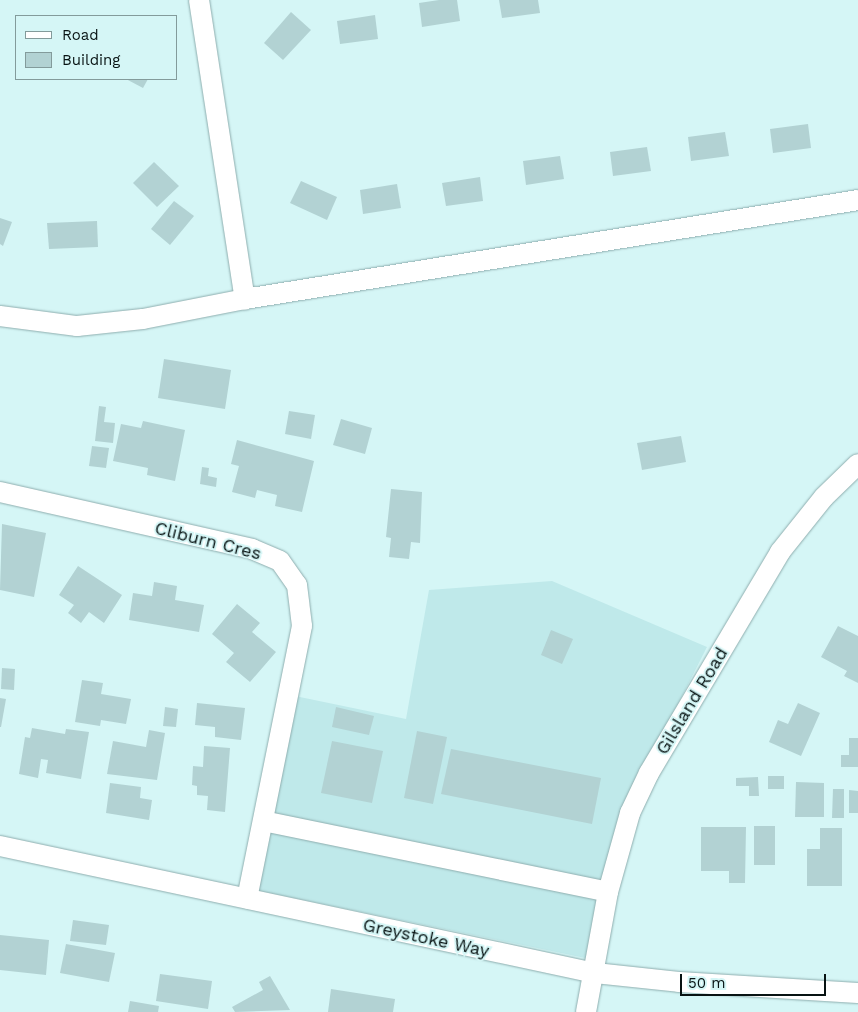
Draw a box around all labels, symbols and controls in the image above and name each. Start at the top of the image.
legend [15,15,178,80]
text: Road [62,26,99,44]
text: Building [62,51,120,69]
street label: Cliburn Cres [153,517,263,565]
street label: Gilsland Road [652,644,732,758]
street label: Greystoke Way [361,914,491,962]
scale bar [683,964,829,996]
text: 50 m [688,974,725,992]

